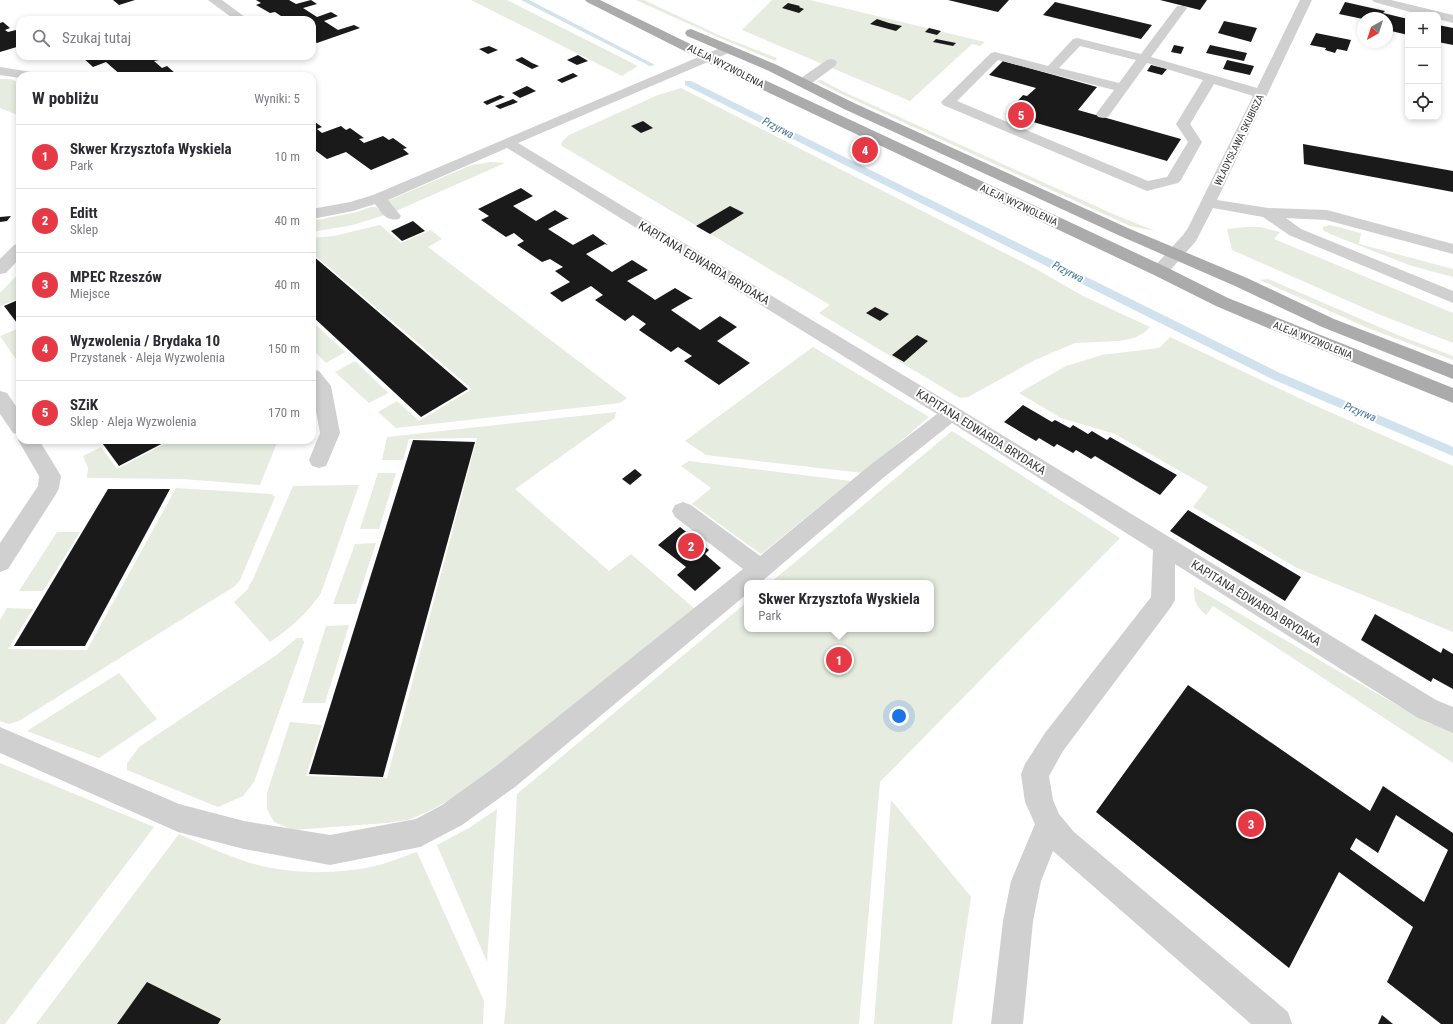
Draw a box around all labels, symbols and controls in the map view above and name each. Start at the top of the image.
north arrow [1357,12,1393,48]
map controls [1405,12,1441,120]
button: + [1405,12,1441,48]
search box [16,16,316,60]
icon: search [30,27,52,49]
text: Szukaj tutaj [62,29,131,47]
street label: ALEJA WYZWOLENIA [686,42,766,90]
button: − [1405,48,1441,84]
button: locate [1405,84,1441,120]
text: W pobliżu [32,88,99,108]
text: Wyniki: 5 [254,91,300,106]
street label: WŁADYSŁAWA SKUBISZA [1212,92,1266,187]
pin: 5 [1008,100,1034,130]
water label: Przyrwa [760,115,796,141]
pin: 4 [852,135,878,165]
text: Skwer Krzysztofa Wyskiela [70,140,232,158]
text: 1 [42,149,48,164]
text: 10 m [274,149,300,164]
text: Park [70,158,93,173]
street label: ALEJA WYZWOLENIA [978,182,1060,228]
text: Editt [70,204,98,222]
text: 2 [42,213,48,228]
text: 40 m [274,213,300,228]
street label: KAPITANA EDWARDA BRYDAKA [636,218,772,308]
text: Sklep [70,222,98,237]
water label: Przyrwa [1050,259,1086,285]
text: MPEC Rzeszów [70,268,162,286]
text: 3 [42,277,48,292]
text: 40 m [274,277,300,292]
text: Miejsce [70,286,110,301]
street label: ALEJA WYZWOLENIA [1272,319,1354,361]
text: Wyzwolenia / Brydaka 10 [70,332,220,350]
text: 4 [42,341,48,356]
text: 150 m [268,341,300,356]
text: Przystanek · Aleja Wyzwolenia [70,350,225,365]
street label: KAPITANA EDWARDA BRYDAKA [914,386,1049,478]
text: SZiK [70,396,98,414]
water label: Przyrwa [1342,399,1378,425]
text: 5 [42,405,48,420]
text: 170 m [268,405,300,420]
text: Sklep · Aleja Wyzwolenia [70,414,197,429]
pin: 2 [678,531,704,561]
street label: KAPITANA EDWARDA BRYDAKA [1189,557,1324,649]
popup [744,580,934,632]
text: Skwer Krzysztofa Wyskiela [758,590,920,608]
text: Park [758,608,781,623]
pin: 1 [826,645,852,675]
your location [889,706,909,726]
pin: 3 [1238,809,1264,839]

